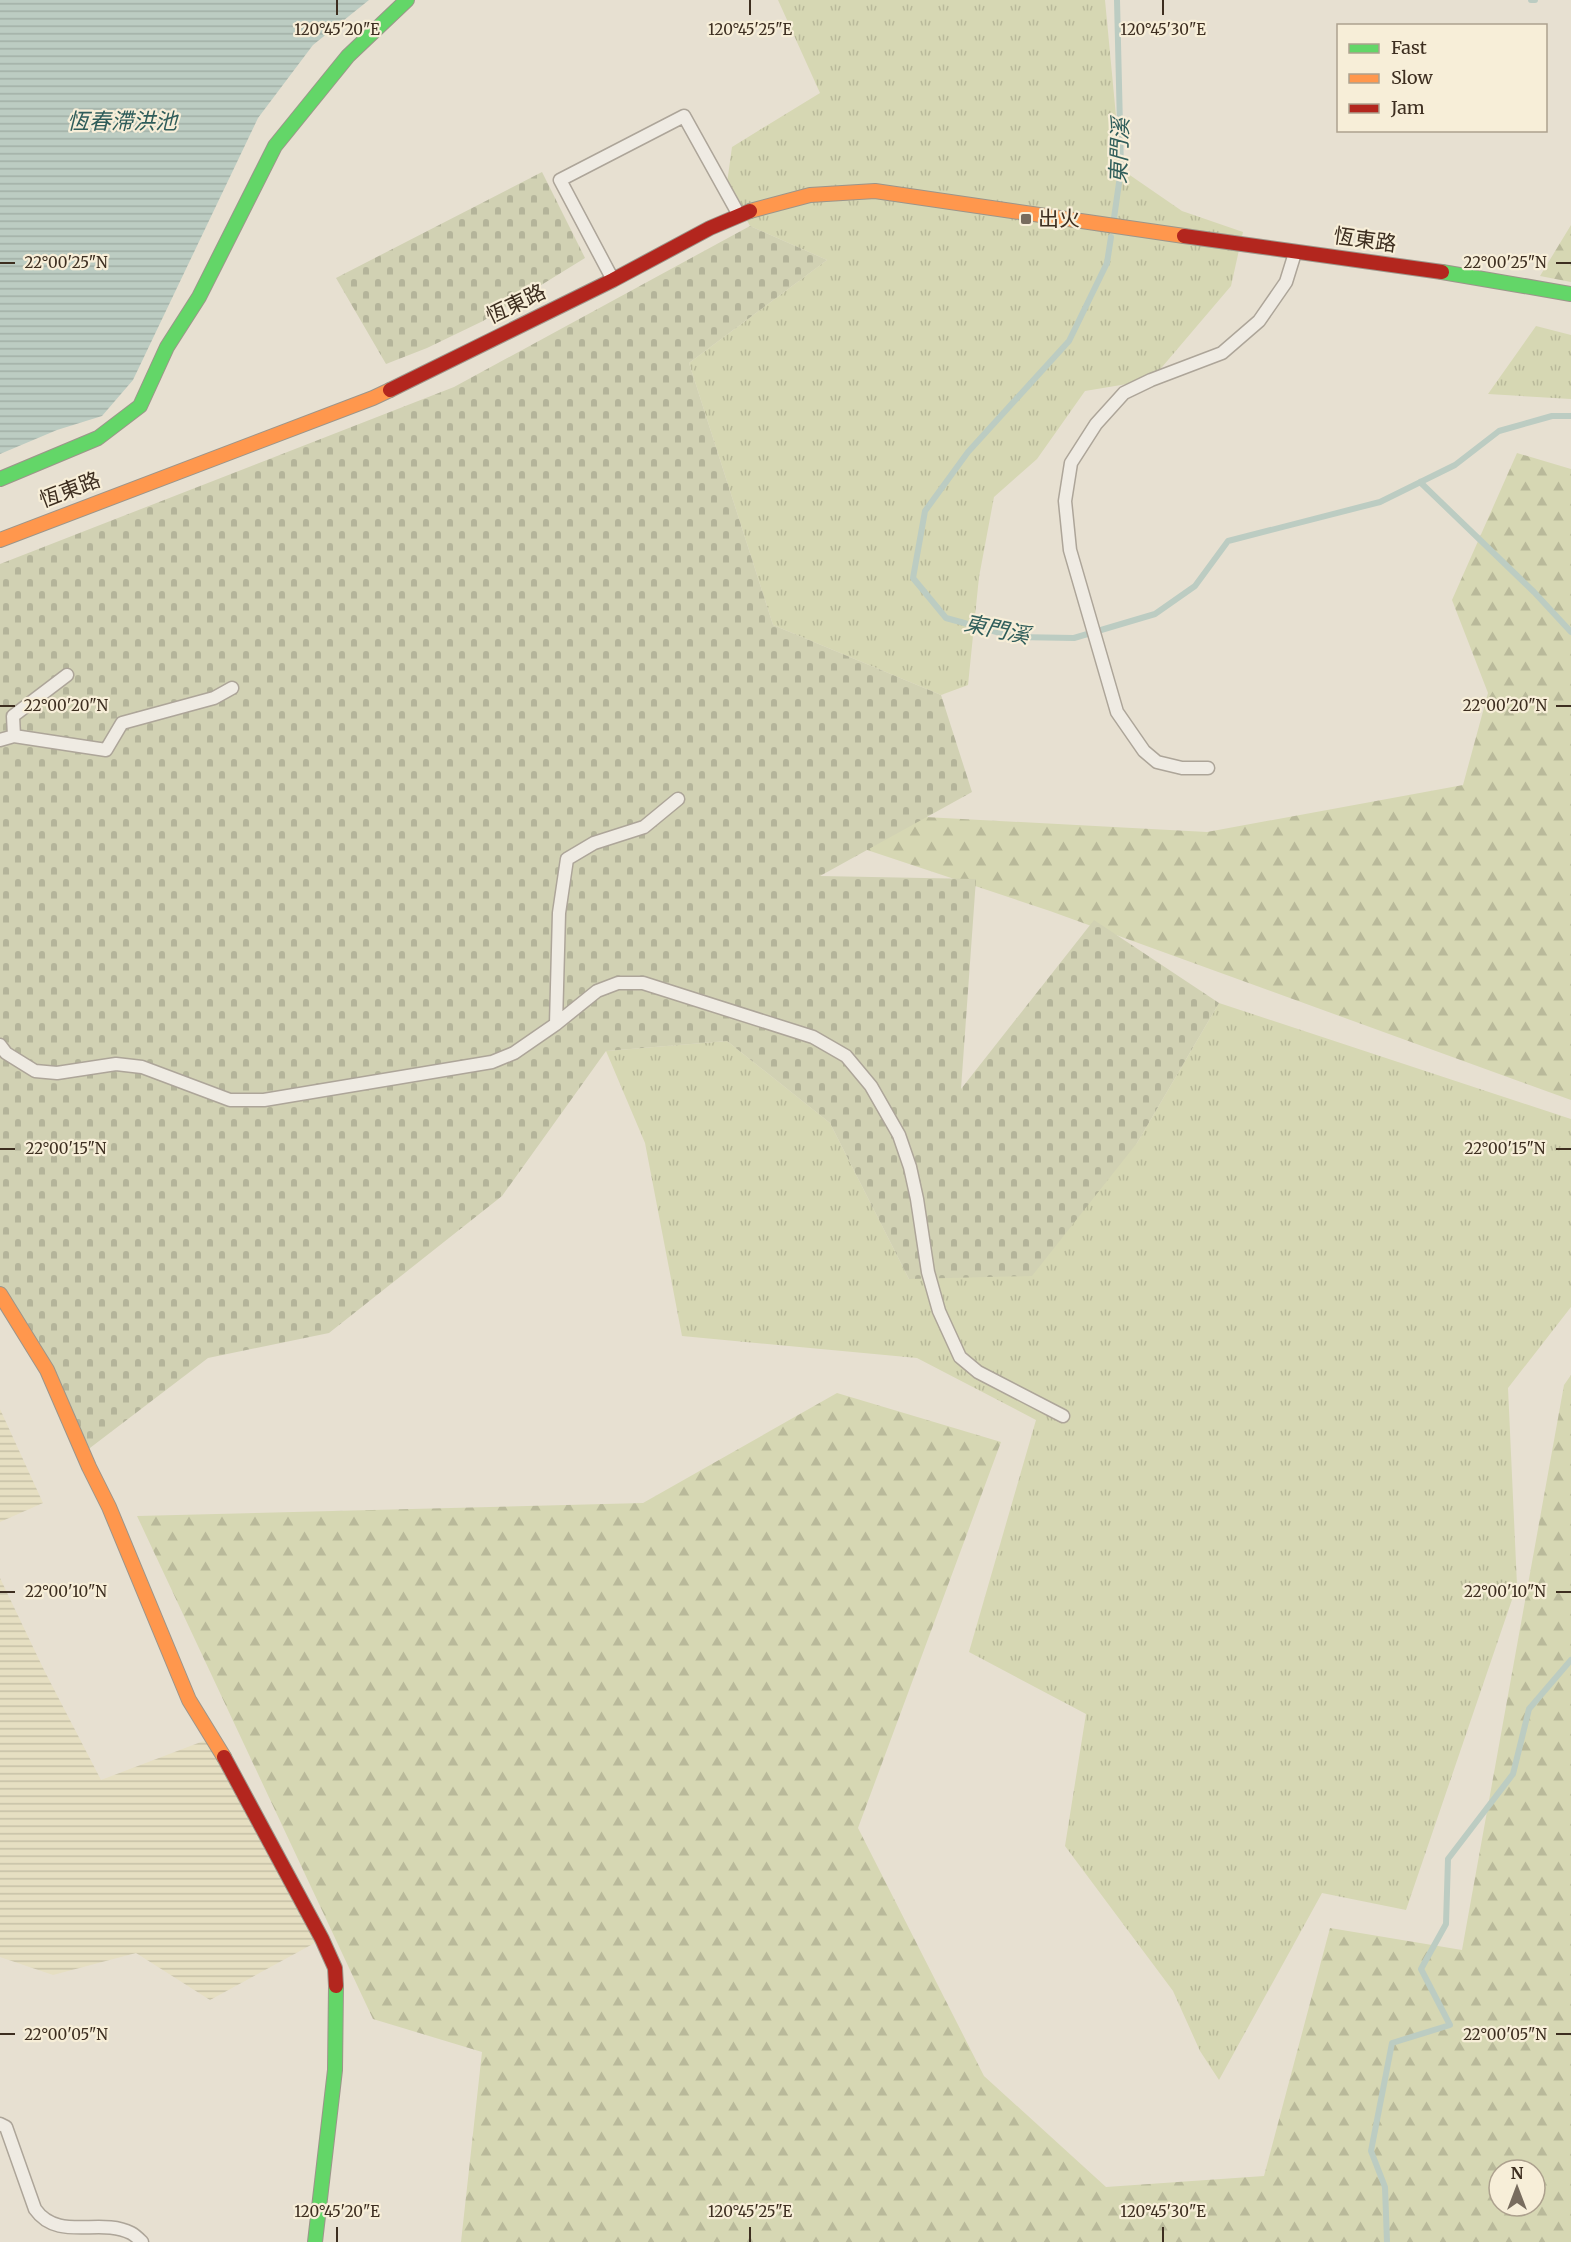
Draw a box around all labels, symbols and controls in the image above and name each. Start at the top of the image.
text: 120°45'20"E [294,20,380,39]
text: 120°45'25"E [708,20,792,39]
text: 120°45'30"E [1120,20,1206,39]
legend [1337,24,1547,132]
text: Fast [1391,36,1427,59]
text: Slow [1391,66,1434,89]
text: Jam [1390,96,1425,119]
water label: 恆春滯洪池 [67,107,179,135]
water label: 東門溪 [1104,115,1134,184]
place label: 出火 [1038,205,1080,232]
marker: 出火 [1019,212,1033,226]
street label: 恆東路 [1332,222,1398,257]
text: 22°00'25"N [25,253,108,272]
text: 22°00'25"N [1464,253,1547,272]
street label: 恆東路 [482,278,550,329]
street label: 恆東路 [36,466,104,513]
water label: 東門溪 [962,608,1035,650]
text: 22°00'20"N [24,696,109,715]
text: 22°00'20"N [1463,696,1548,715]
text: 22°00'15"N [26,1139,107,1158]
text: 22°00'15"N [1465,1139,1546,1158]
text: 22°00'10"N [25,1582,107,1601]
text: 22°00'10"N [1464,1582,1546,1601]
text: 22°00'05"N [24,2025,108,2044]
text: 22°00'05"N [1463,2025,1547,2044]
north arrow [1487,2158,1547,2218]
text: N [1511,2163,1524,2183]
text: 120°45'20"E [294,2202,380,2221]
text: 120°45'25"E [708,2202,792,2221]
text: 120°45'30"E [1120,2202,1206,2221]

